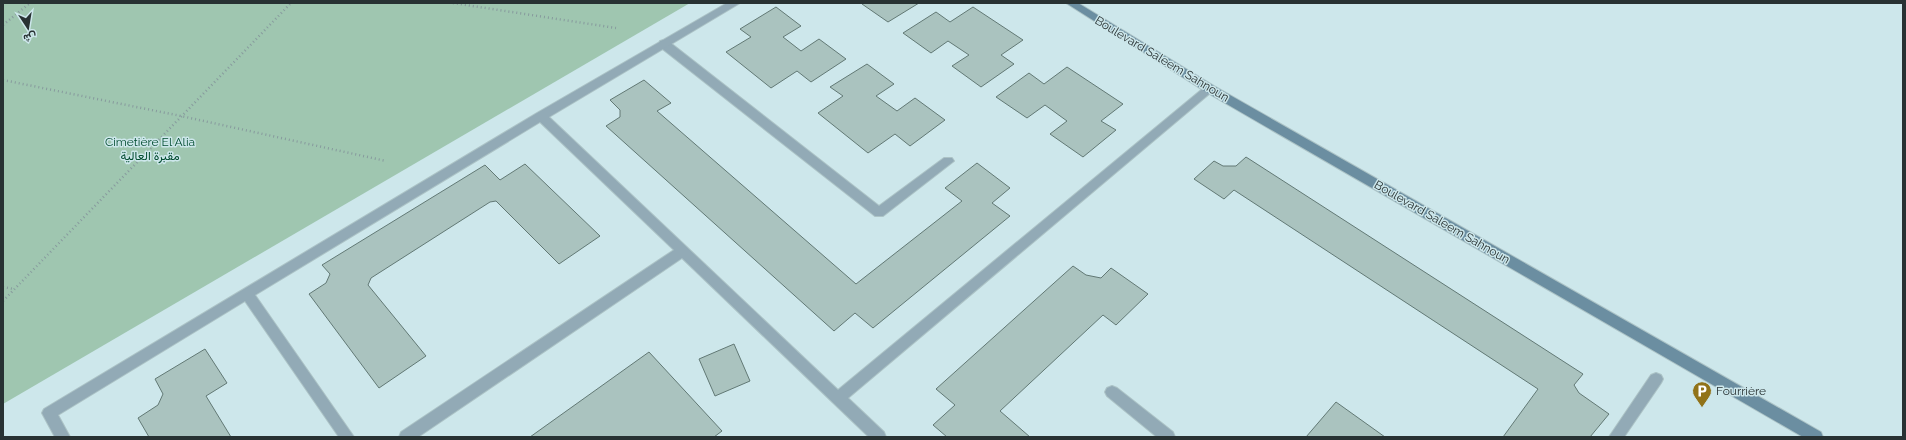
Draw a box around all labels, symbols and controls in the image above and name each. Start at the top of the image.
north arrow [8,8,48,48]
street label: Boulevard Saleem Sahnoun [1092,13,1232,105]
text: ش [22,30,38,45]
park label: Cimetière El Alia مقبرة العالية [105,135,195,164]
street label: Boulevard Saleem Sahnoun [1372,177,1512,267]
parking icon: Fourrière [1691,380,1713,408]
place label: Fourrière [1716,384,1766,398]

